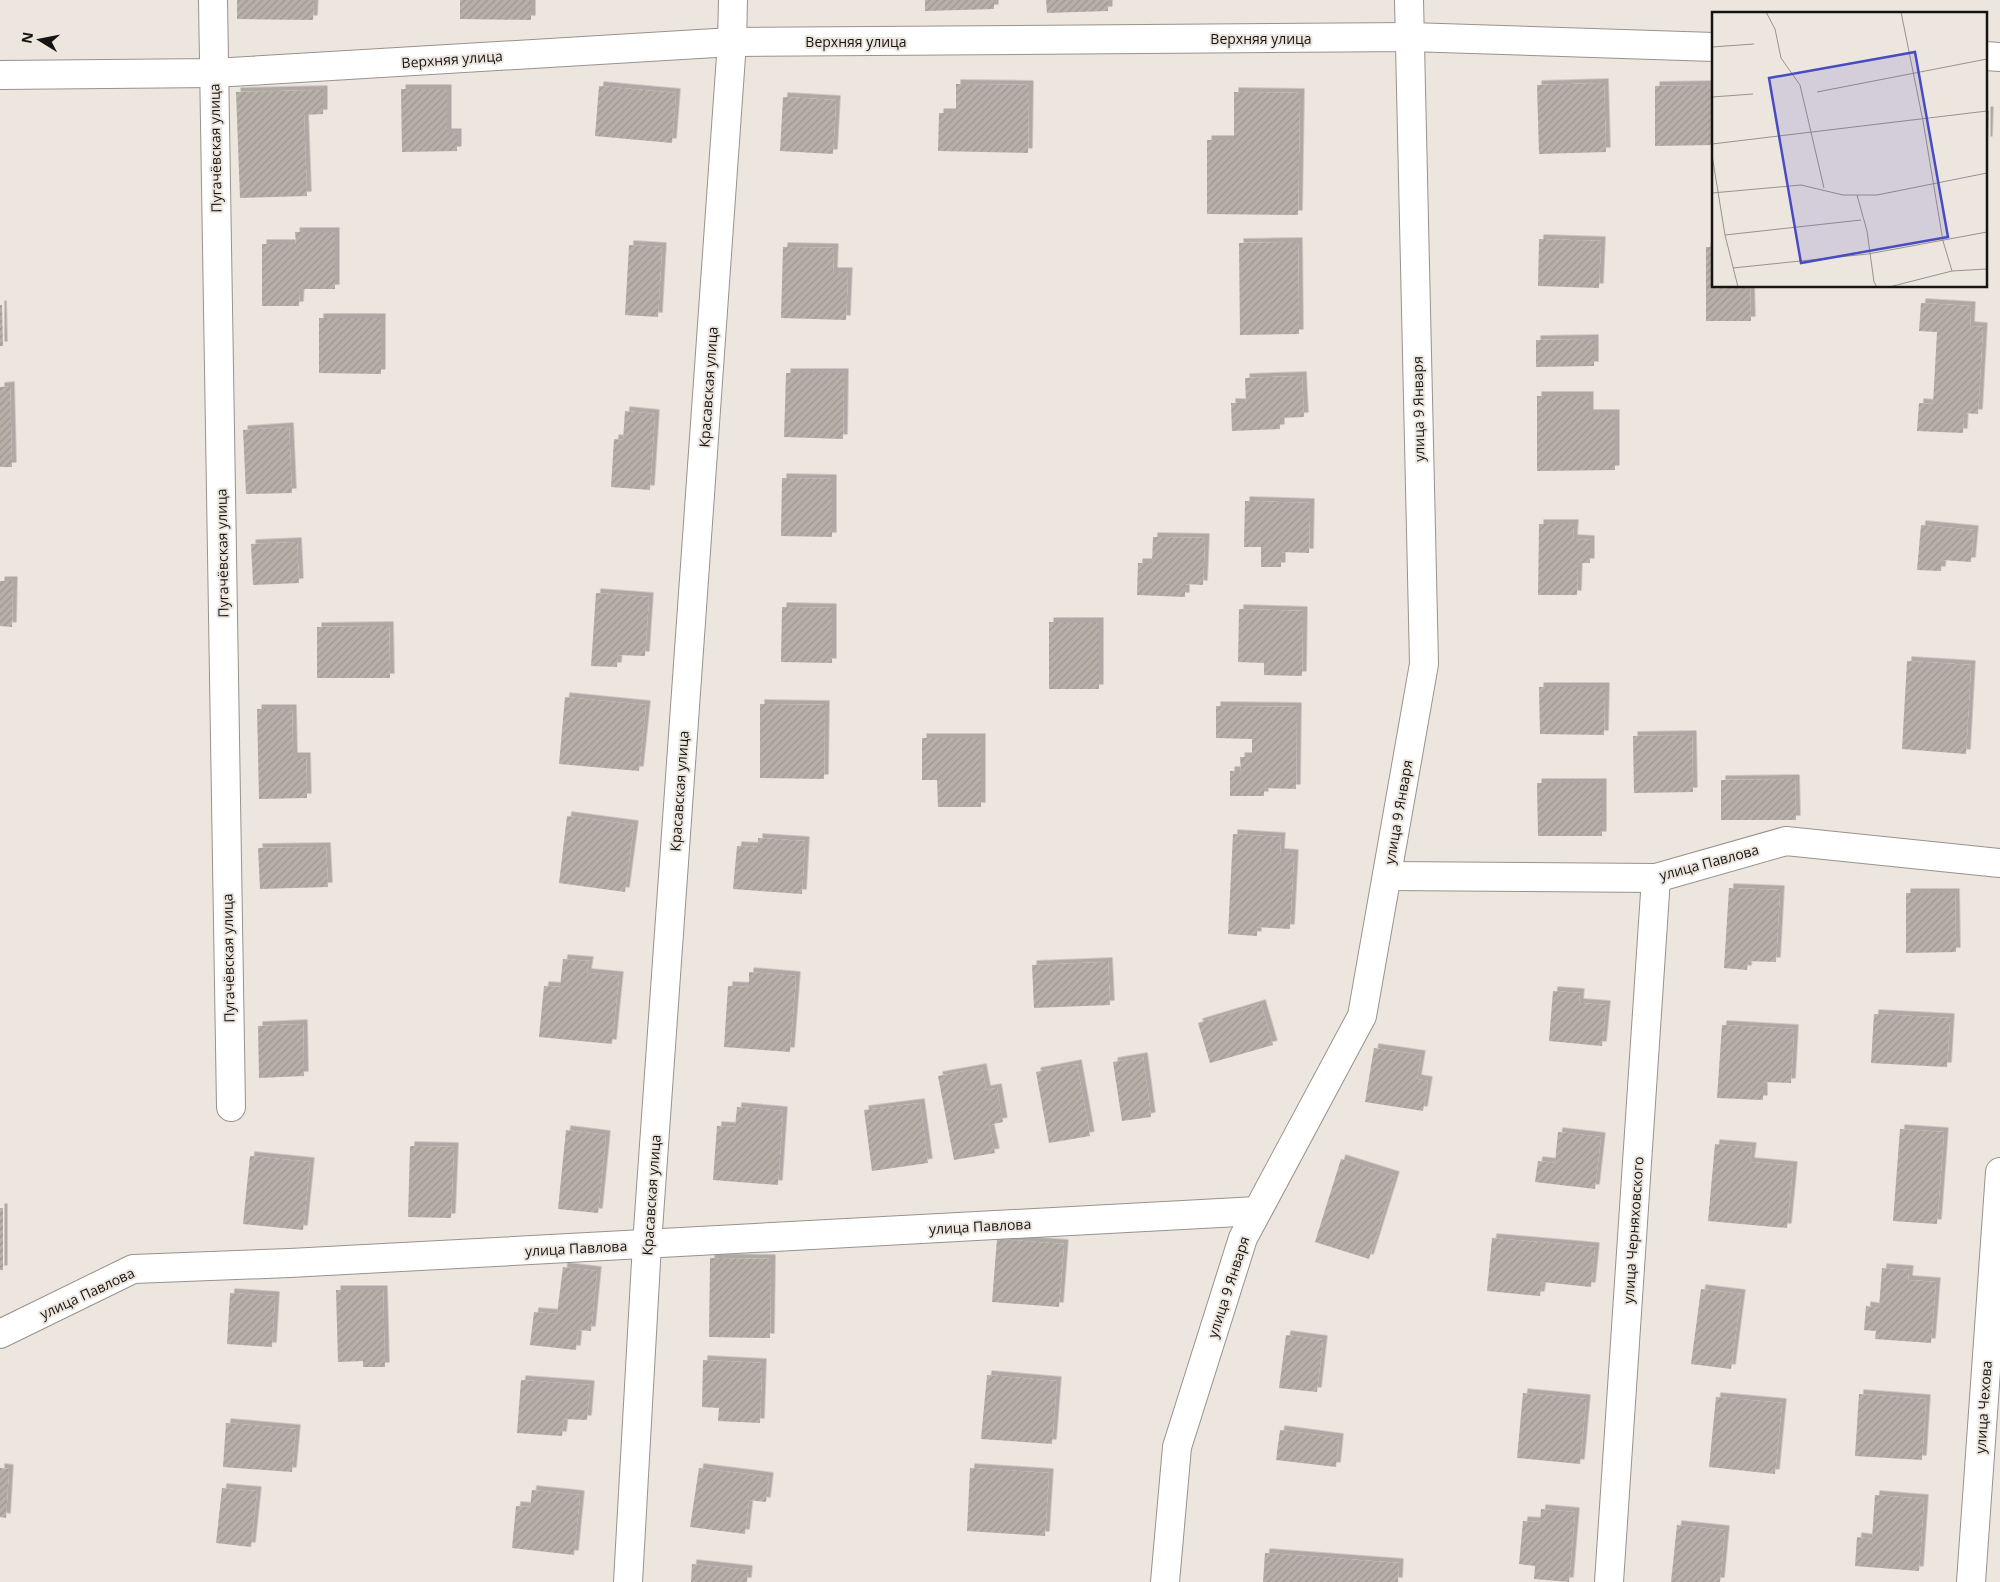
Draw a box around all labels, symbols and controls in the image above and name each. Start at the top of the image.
inset map [1712,12,1988,288]
north arrow [15,15,65,65]
street label: Верхняя улица [1210,29,1312,48]
text: N [16,30,37,45]
street label: Верхняя улица [805,32,907,51]
street label: Верхняя улица [401,46,503,72]
street label: Пугачёвская улица [204,83,226,213]
street label: Красавская улица [694,326,722,448]
street label: улица 9 Января [1408,356,1428,462]
street label: Пугачёвская улица [211,488,233,618]
street label: Красавская улица [665,730,693,852]
street label: улица 9 Января [1379,758,1417,866]
street label: улица Павлова [1657,840,1761,884]
street label: Пугачёвская улица [217,893,239,1023]
street label: Красавская улица [637,1134,665,1256]
street label: улица Черняховского [1618,1156,1648,1304]
street label: улица Павлова [928,1214,1032,1238]
street label: улица 9 Января [1203,1234,1253,1340]
street label: улица Павлова [524,1236,628,1260]
street label: улица Павлова [37,1263,137,1323]
street label: улица Чехова [1970,1360,1996,1454]

